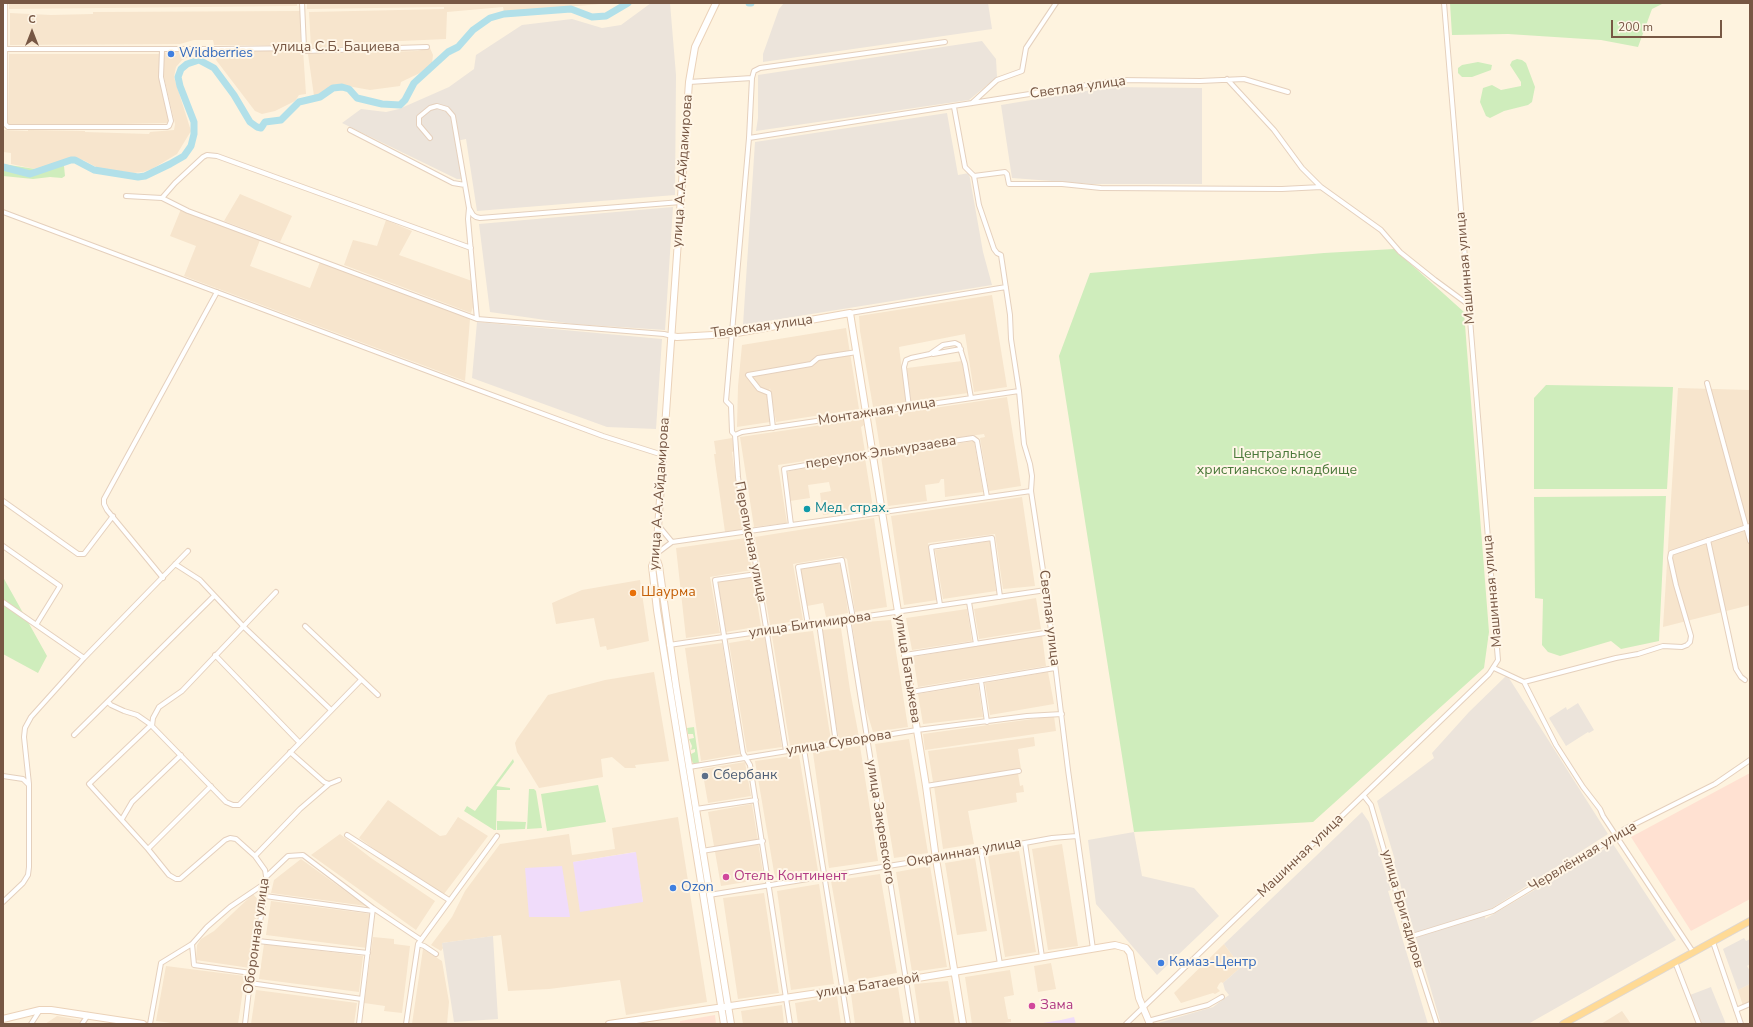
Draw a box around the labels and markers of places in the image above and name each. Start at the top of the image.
place label: Wildberries [179,46,253,62]
marker: Wildberries [166,49,176,59]
place label: Мед. страх. [815,501,889,517]
marker: Мед. страх. [802,504,812,514]
place label: Шаурма [641,585,696,601]
marker: Шаурма [628,588,638,598]
place label: Сбербанк [713,768,777,784]
marker: Сбербанк [700,771,710,781]
place label: Отель Континент [734,869,847,885]
marker: Отель Континент [721,872,731,882]
place label: Ozon [681,880,714,896]
marker: Ozon [668,883,678,893]
place label: Камаз-Центр [1169,955,1257,971]
marker: Камаз-Центр [1156,958,1166,968]
place label: Зама [1040,998,1073,1014]
marker: Зама [1027,1001,1037,1011]

